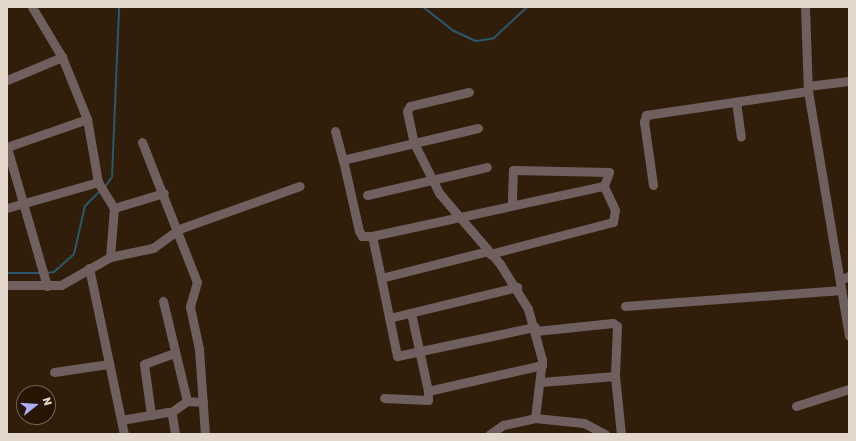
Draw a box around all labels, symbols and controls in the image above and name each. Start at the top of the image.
north arrow [16,385,56,425]
text: N [40,396,54,407]

